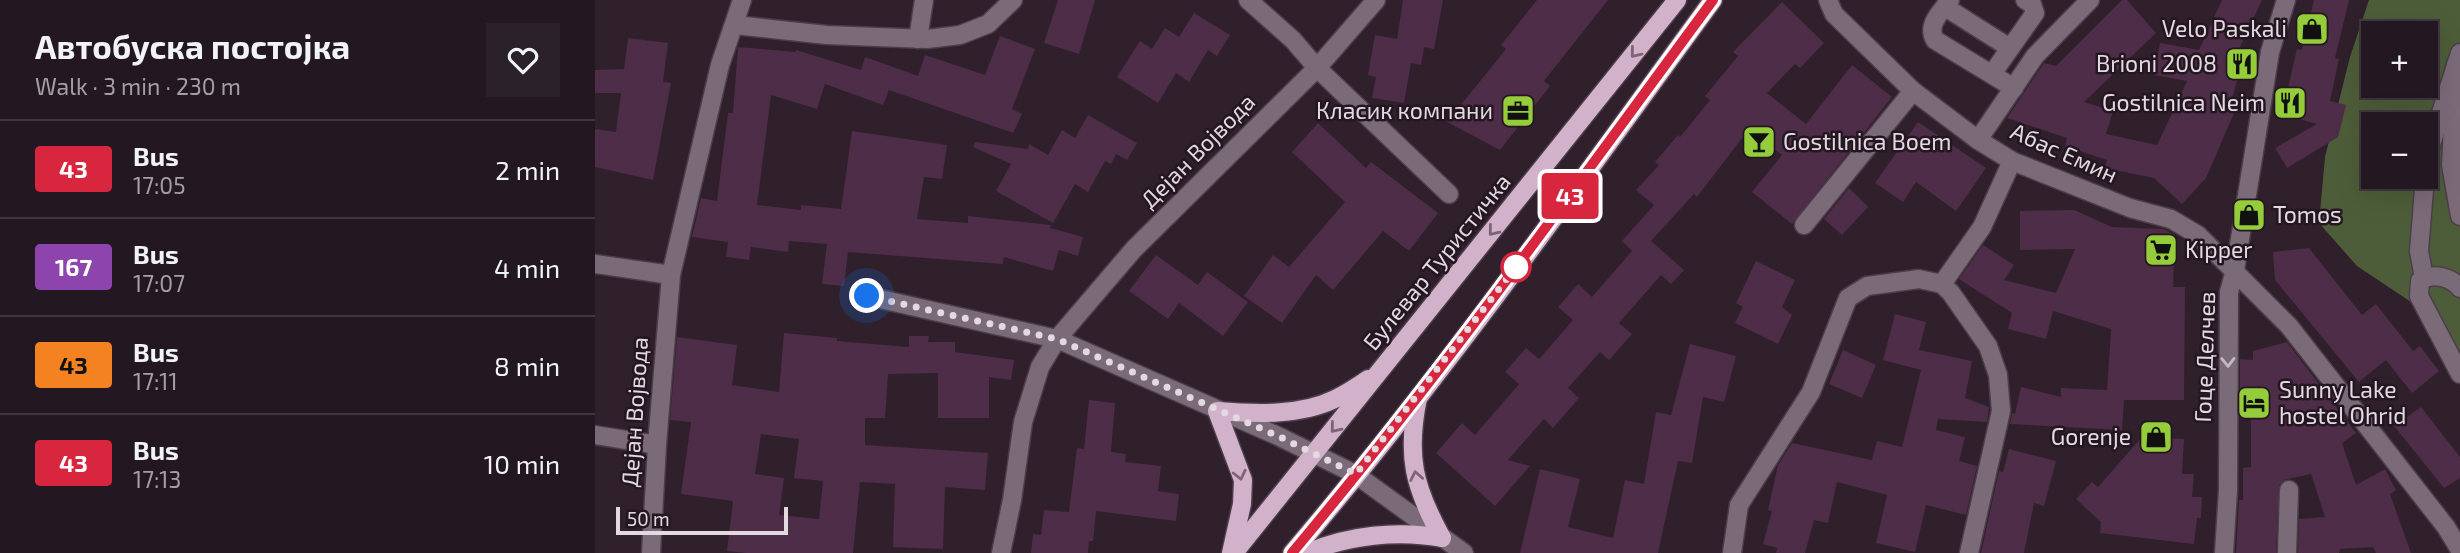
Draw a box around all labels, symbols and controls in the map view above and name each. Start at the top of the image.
shop icon: Velo Paskali [2293,10,2331,48]
place label: Velo Paskali [2162,14,2287,42]
map controls [2361,21,2438,189]
button: + [2361,21,2438,98]
button: heart [486,23,560,97]
text: Автобуска постојка [35,26,350,66]
restaurant icon: Brioni 2008 [2223,45,2261,83]
one-way arrow [1630,46,1643,58]
place label: Brioni 2008 [2096,49,2217,77]
text: Walk · 3 min · 230 m [35,72,241,100]
restaurant icon: Gostilnica Neim [2271,84,2309,122]
street label: Дејан Војвода [1134,87,1260,213]
place label: Gostilnica Neim [2102,88,2265,116]
office icon: Класик компани [1499,92,1537,130]
place label: Класик компани [1316,96,1493,124]
button: − [2361,112,2438,189]
street label: Абас Емин [2007,116,2122,188]
bar icon: Gostilnica Boem [1740,123,1778,161]
place label: Gostilnica Boem [1783,127,1951,155]
text: Bus [133,140,179,171]
text: 43 [59,154,88,183]
text: 2 min [495,154,560,185]
street label: Булевар Туристичка [1357,168,1517,356]
text: 17:05 [133,171,186,199]
line badge: 43 [1539,173,1601,219]
text: 43 [1556,181,1584,210]
shop icon: Tomos [2230,196,2268,234]
place label: Tomos [2273,200,2342,228]
one-way arrow [1489,223,1501,236]
supermarket icon: Kipper [2142,231,2180,269]
place label: Kipper [2185,235,2253,263]
text: Bus [133,238,179,269]
text: 167 [55,252,92,281]
text: 4 min [494,252,560,283]
unlabelled marker [1501,252,1531,282]
text: 17:07 [133,269,185,297]
your location [849,278,884,313]
street label: Гоце Делчев [2188,291,2220,423]
text: Bus [133,336,179,367]
street label: Дејан Војвода [615,336,653,488]
text: 43 [59,350,88,379]
text: 8 min [494,350,560,381]
one-way arrow [2220,357,2235,368]
text: 17:11 [133,367,178,395]
place label: Sunny Lake hostel Ohrid [2279,375,2406,429]
hotel icon: Sunny Lake hostel Ohrid [2235,384,2273,422]
shop icon: Gorenje [2137,418,2175,456]
one-way arrow [1330,420,1343,432]
place label: Gorenje [2051,422,2131,450]
text: Bus [133,434,179,465]
text: 43 [59,448,88,477]
text: 10 min [484,448,560,479]
text: 17:13 [133,465,181,493]
one-way arrow [1231,469,1246,481]
one-way arrow [1409,470,1424,482]
scale bar [616,504,787,536]
text: 50 m [627,507,670,530]

